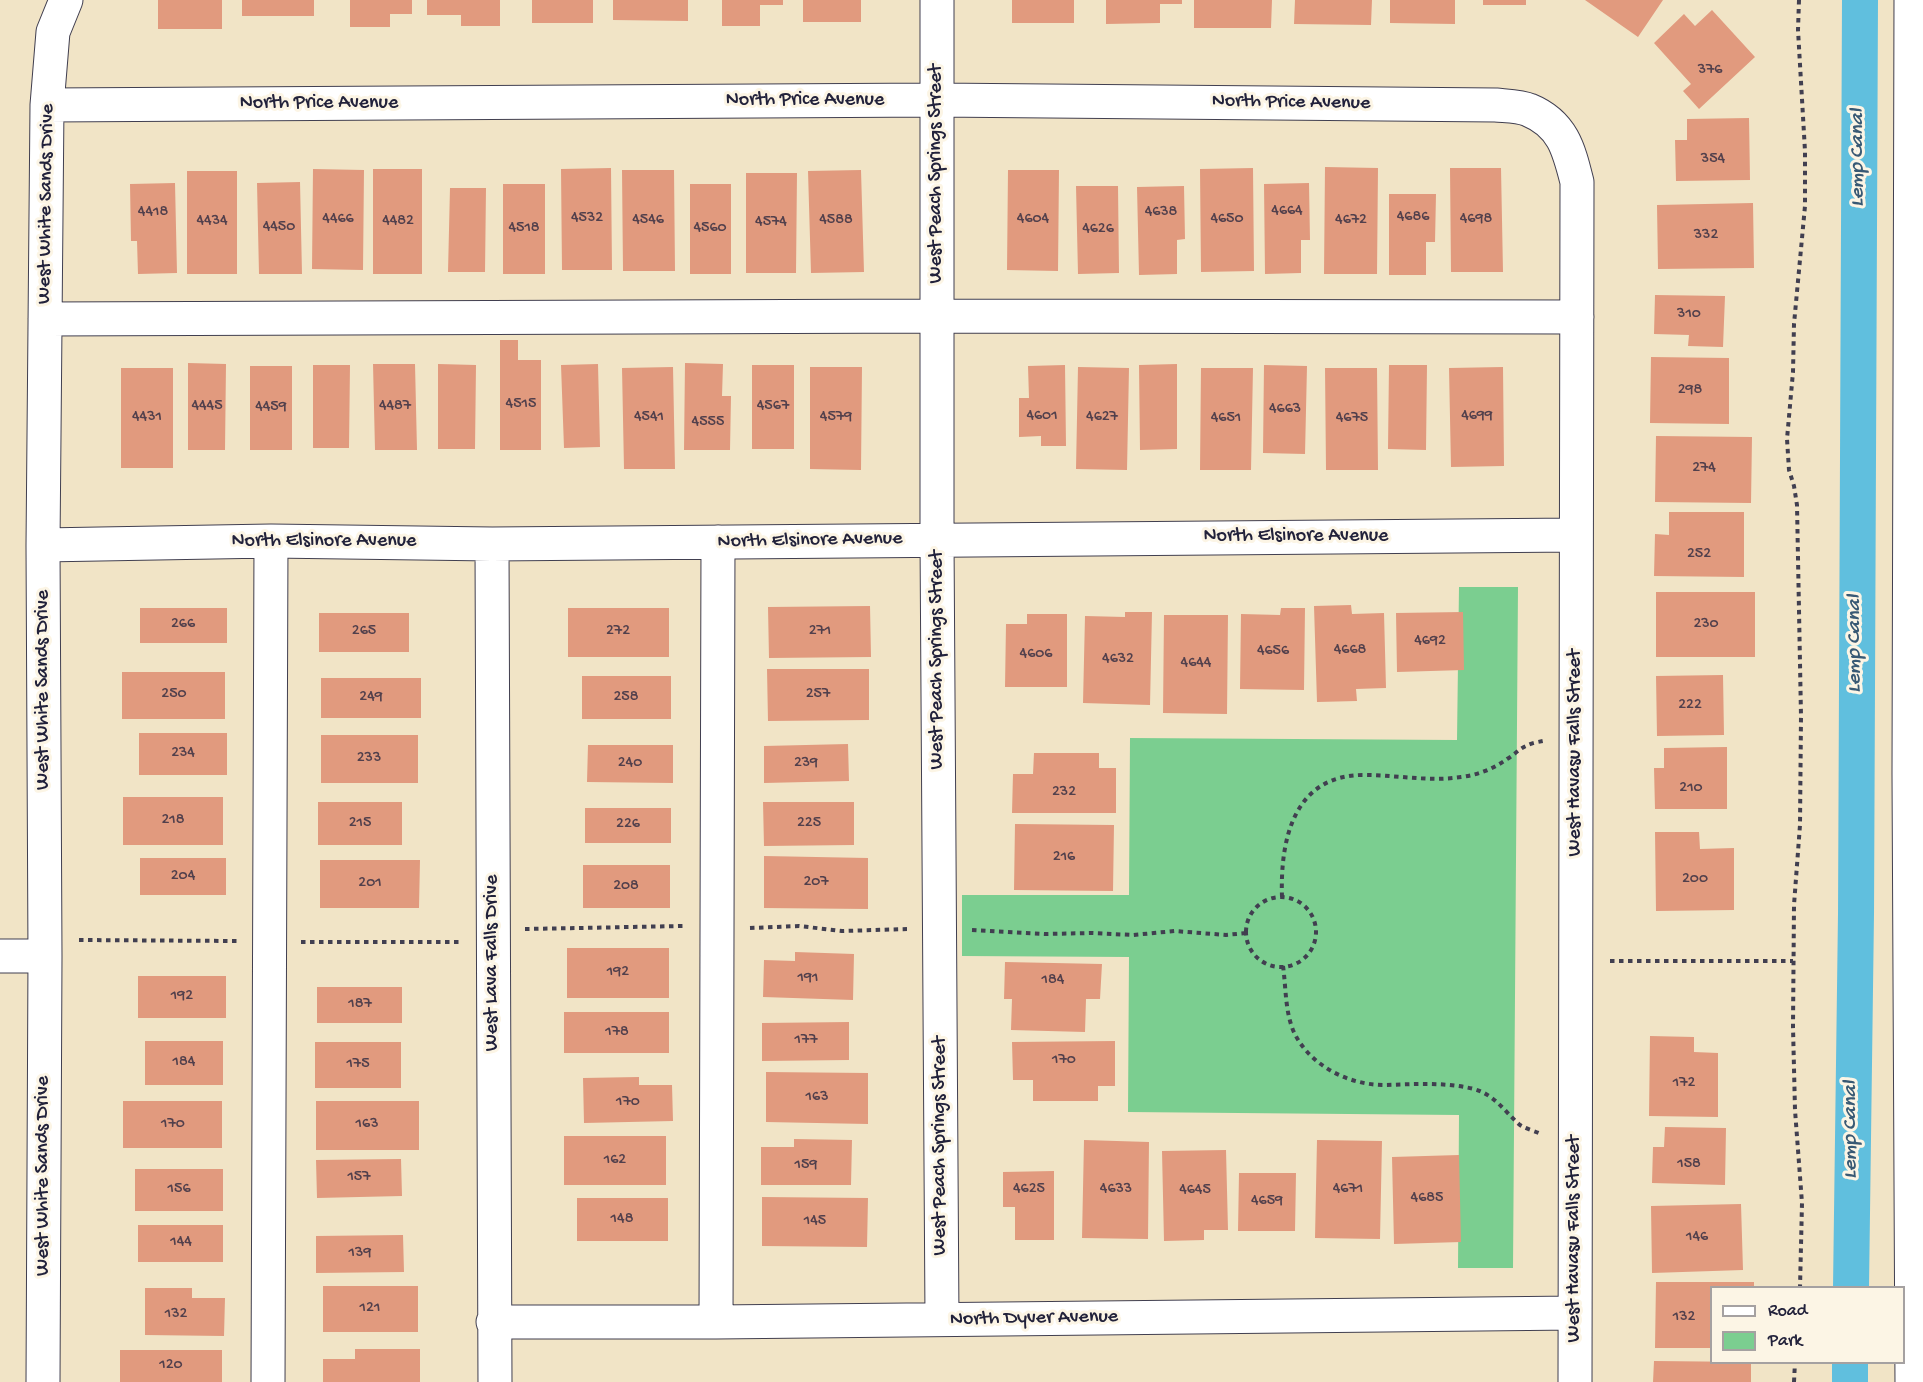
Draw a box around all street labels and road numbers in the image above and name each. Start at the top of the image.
street label: West Peach Springs Street [925,64,949,284]
street label: North Price Avenue [726,89,884,113]
street label: North Price Avenue [1211,90,1371,116]
street label: North Price Avenue [240,92,398,116]
street label: West White Sands Drive [33,104,61,304]
street label: North Elsinore Avenue [1204,525,1388,549]
street label: North Elsinore Avenue [717,527,903,555]
street label: North Elsinore Avenue [232,530,416,554]
street label: West Peach Springs Street [926,550,950,770]
street label: West White Sands Drive [32,590,56,790]
street label: West Havasu Falls Street [1564,649,1588,857]
street label: West Lava Falls Drive [481,875,505,1051]
street label: West Peach Springs Street [929,1036,953,1256]
street label: West White Sands Drive [32,1076,56,1276]
street label: West Havasu Falls Street [1563,1135,1587,1343]
street label: North Dyver Avenue [950,1306,1118,1332]

